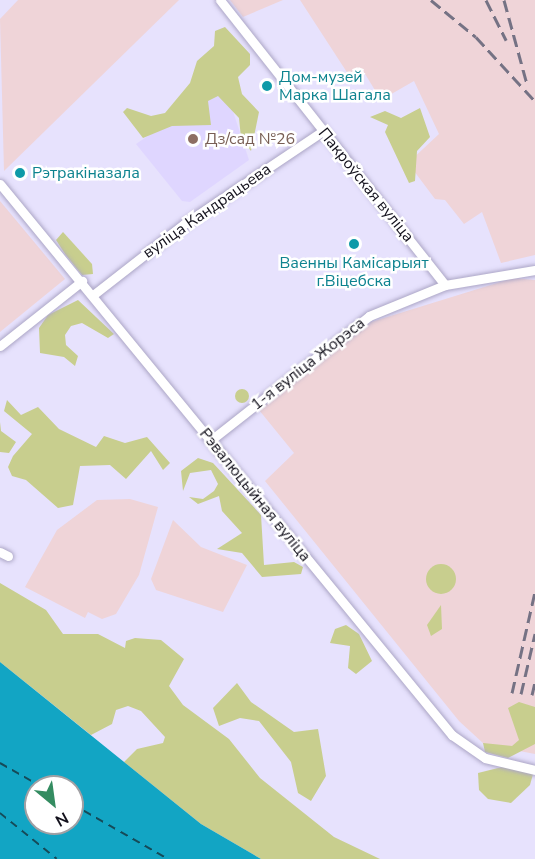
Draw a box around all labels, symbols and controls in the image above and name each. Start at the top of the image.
place label: Дом-музей Марка Шагала [279,67,391,105]
marker: Дом-музей Марка Шагала [260,79,274,93]
street label: Пакроўская вуліца [314,124,418,246]
place label: Дз/сад №26 [205,129,295,149]
marker: Дз/сад №26 [186,132,200,146]
street label: вуліца Кандрацьева [139,160,275,262]
place label: Рэтракіназала [32,163,140,183]
marker: Рэтракіназала [13,166,27,180]
marker: Ваенны Камісарыят г.Віцебска [347,237,361,251]
place label: Ваенны Камісарыят г.Віцебска [279,253,429,291]
street label: 1-я вуліца Жорэса [247,314,369,414]
street label: Рэвалюцыйная вуліца [195,424,315,566]
north arrow [24,775,84,835]
text: N [51,806,72,832]

